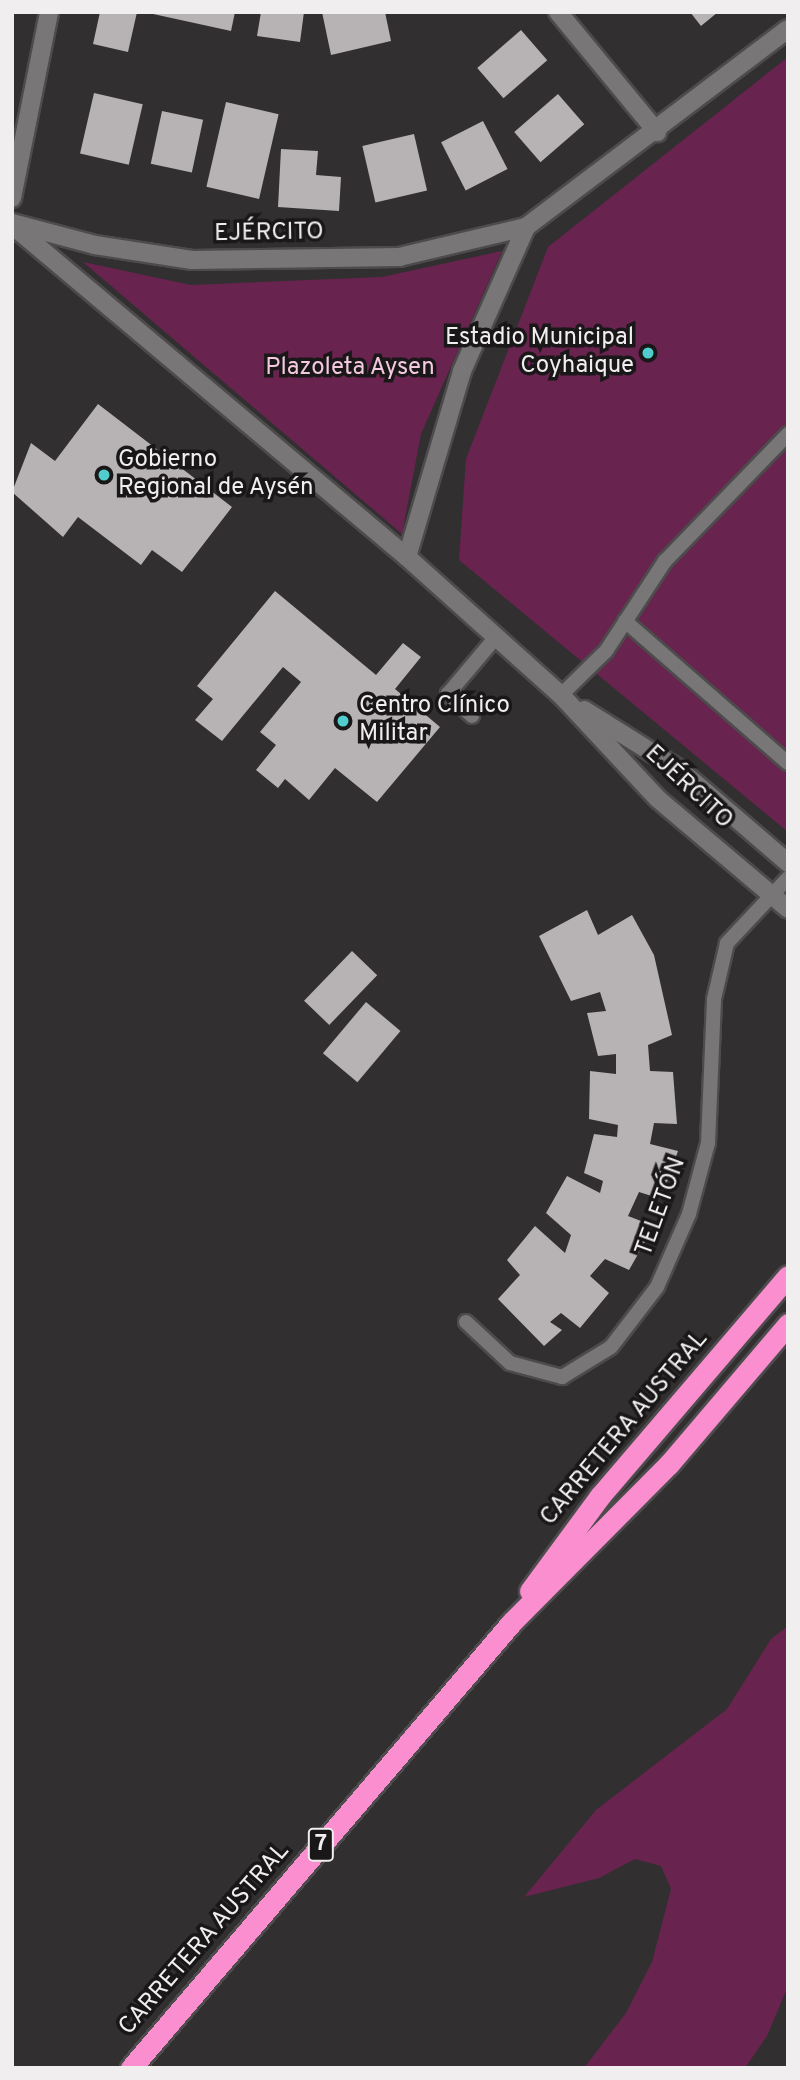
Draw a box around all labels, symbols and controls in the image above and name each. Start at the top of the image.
street label: EJÉRCITO [214,219,324,249]
place label: Estadio Municipal Coyhaique [445,325,634,381]
marker: Estadio Municipal Coyhaique [640,345,656,361]
park label: Plazoleta Aysen [265,355,435,383]
place label: Gobierno Regional de Aysén [118,447,315,503]
marker: Gobierno Regional de Aysén [96,467,112,483]
place label: Centro Clínico Militar [359,693,510,749]
marker: Centro Clínico Militar [333,711,353,731]
street label: EJÉRCITO [638,740,738,836]
street label: TELETÓN [631,1154,693,1260]
street label: CARRETERA AUSTRAL [535,1325,715,1533]
road number: 7 [307,1826,335,1864]
street label: CARRETERA AUSTRAL [113,1837,297,2043]

